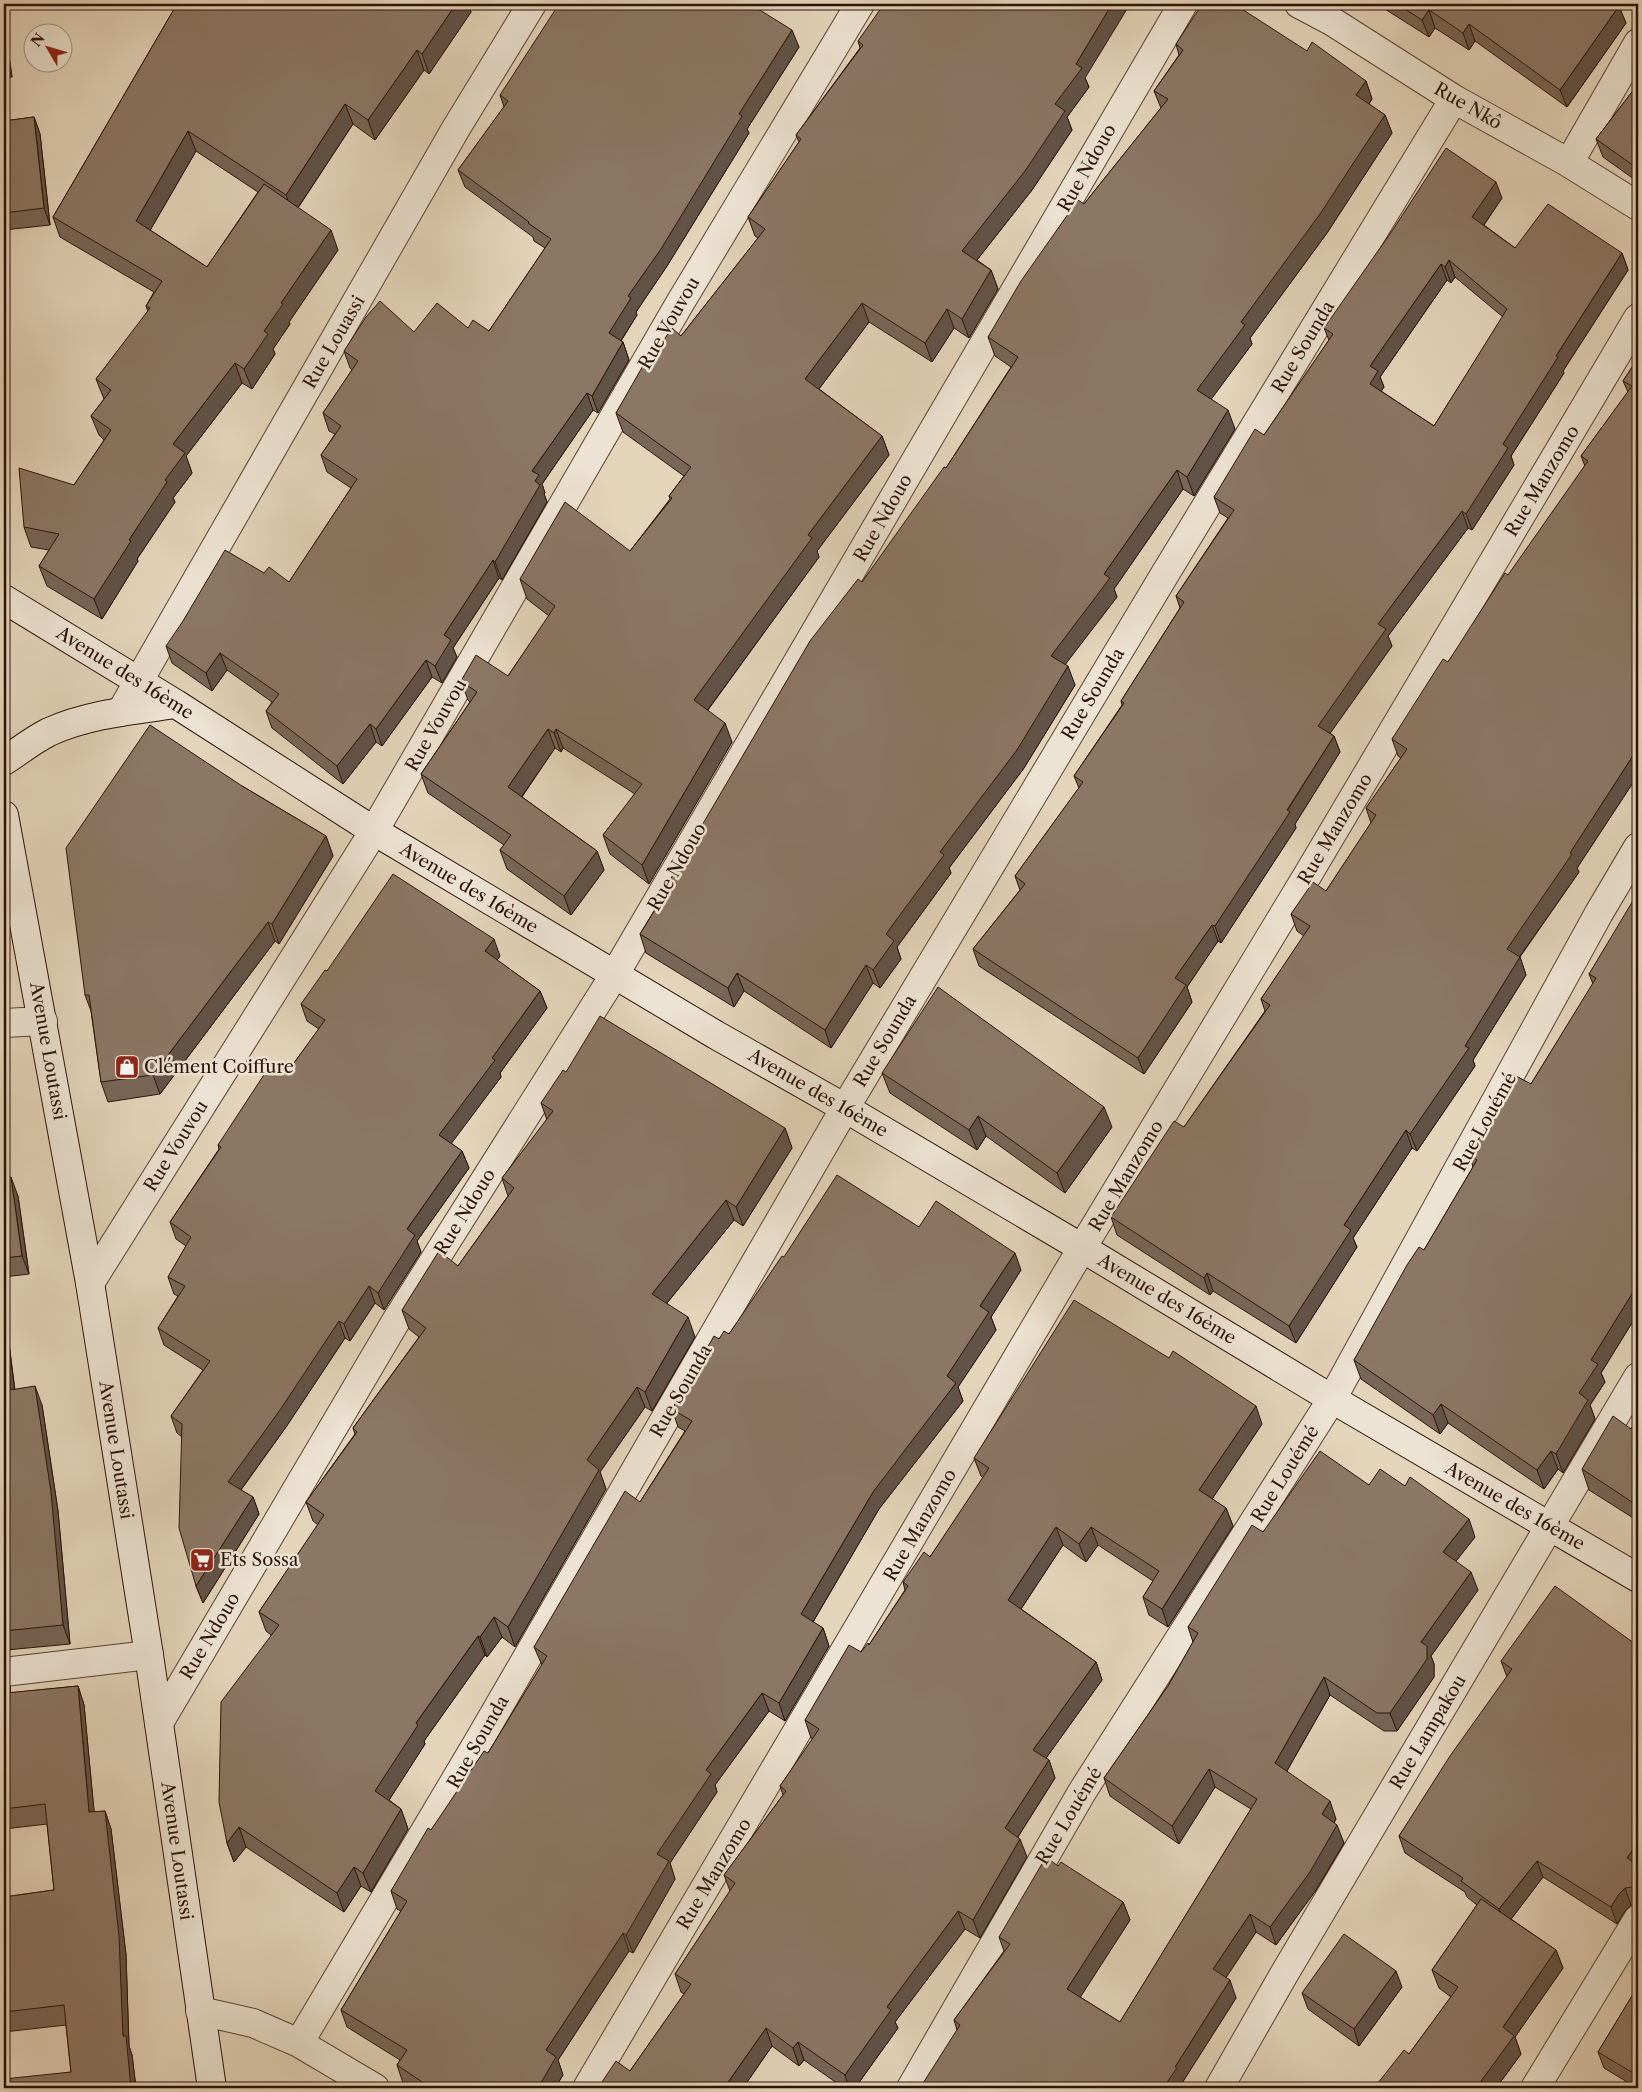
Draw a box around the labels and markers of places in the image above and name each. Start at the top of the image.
shop icon: Clément Coiffure [114,1054,140,1080]
place label: Clément Coiffure [144,1056,294,1078]
supermarket icon: Ets Sossa [189,1547,215,1573]
place label: Ets Sossa [220,1549,299,1571]

